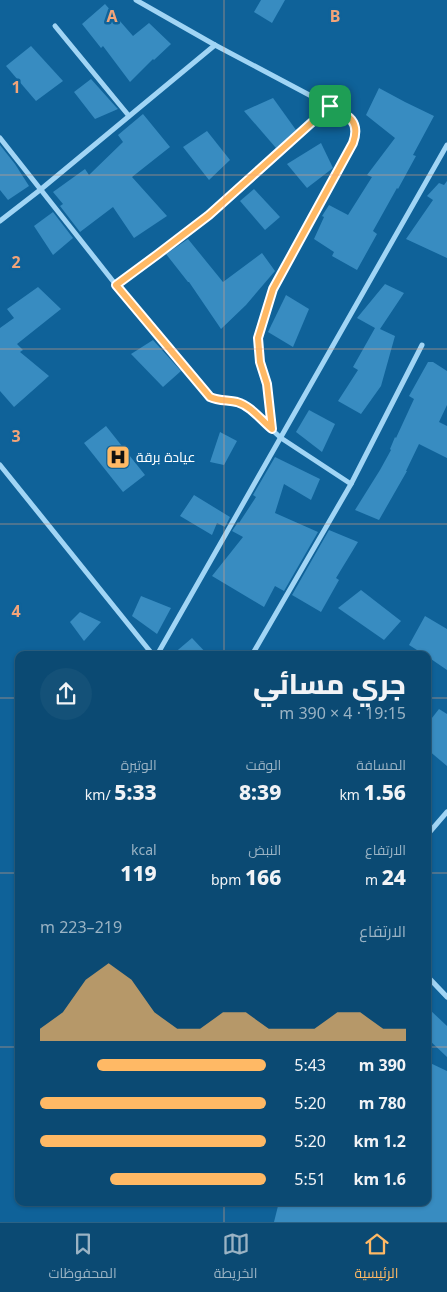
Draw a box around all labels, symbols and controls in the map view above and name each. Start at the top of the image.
text: A [106,5,118,27]
text: B [330,5,340,27]
text: 1 [11,76,21,98]
pin [309,85,351,127]
icon: arrive [316,92,344,120]
text: 2 [11,251,21,273]
text: 3 [11,425,21,447]
hospital icon: عيادة برقة [105,444,131,470]
place label: عيادة برقة [136,447,196,466]
text: 4 [11,600,21,622]
text: جري مسائي [253,664,406,702]
button: share [40,668,92,720]
text: 19:15 · 4 × 390 m [279,702,406,724]
text: الوتيرة [121,755,157,774]
text: الوقت [246,755,281,774]
text: المسافة [356,755,406,774]
text: 5:33 [114,778,157,806]
text: 8:39 [239,778,281,806]
text: 1.56 [364,778,406,806]
text: /km [85,785,114,804]
text: km [339,785,364,804]
text: kcal [131,840,157,859]
text: النبض [248,840,281,859]
text: الارتفاع [365,840,406,859]
text: 119 [120,859,157,887]
text: 166 [245,863,281,891]
text: 24 [382,863,406,891]
text: bpm [211,870,245,889]
text: m [365,870,382,889]
text: 219–223 m [40,916,122,938]
text: الارتفاع [359,920,406,942]
text: 5:43 [294,1054,326,1076]
text: 390 m [359,1054,406,1076]
text: 5:20 [294,1092,326,1114]
text: 780 m [359,1092,406,1114]
text: 5:20 [294,1130,326,1152]
text: 1.2 km [353,1130,406,1152]
text: 5:51 [294,1168,326,1190]
text: 1.6 km [353,1168,406,1190]
tab: المحفوظات [49,1230,117,1286]
tab: الخريطة [214,1230,257,1286]
tab: الرئيسية [355,1230,398,1286]

